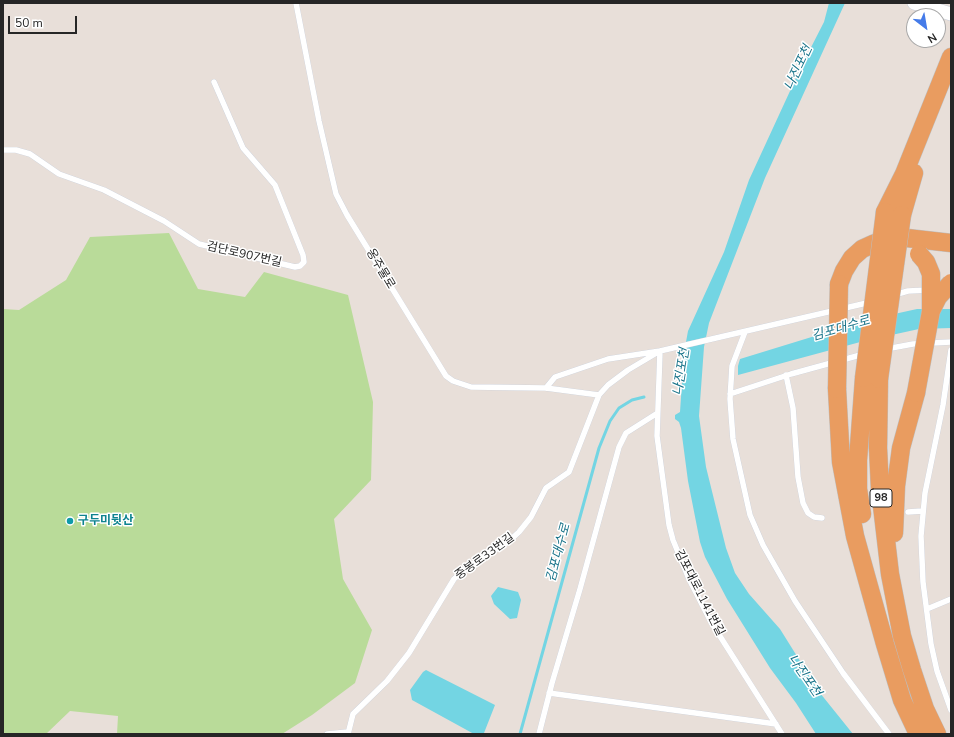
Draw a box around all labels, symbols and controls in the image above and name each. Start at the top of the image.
scale bar [10,8,79,34]
north arrow [906,8,946,48]
text: 50 m [15,15,43,31]
text: N [925,29,939,46]
water label: 나진포천 [782,43,816,93]
street label: 검단로907번길 [205,239,283,271]
street label: 옹주물로 [362,246,398,292]
water label: 김포대수로 [810,313,872,345]
water label: 나진포천 [671,347,693,397]
road number: 98 [870,489,892,507]
place label: 구두미뒷산 [78,514,133,528]
marker: 구두미뒷산 [65,516,75,526]
water label: 김포대수로 [544,522,574,584]
street label: 중봉로33번길 [453,531,517,583]
street label: 김포대로1141번길 [671,547,727,639]
water label: 나진포천 [784,652,824,700]

